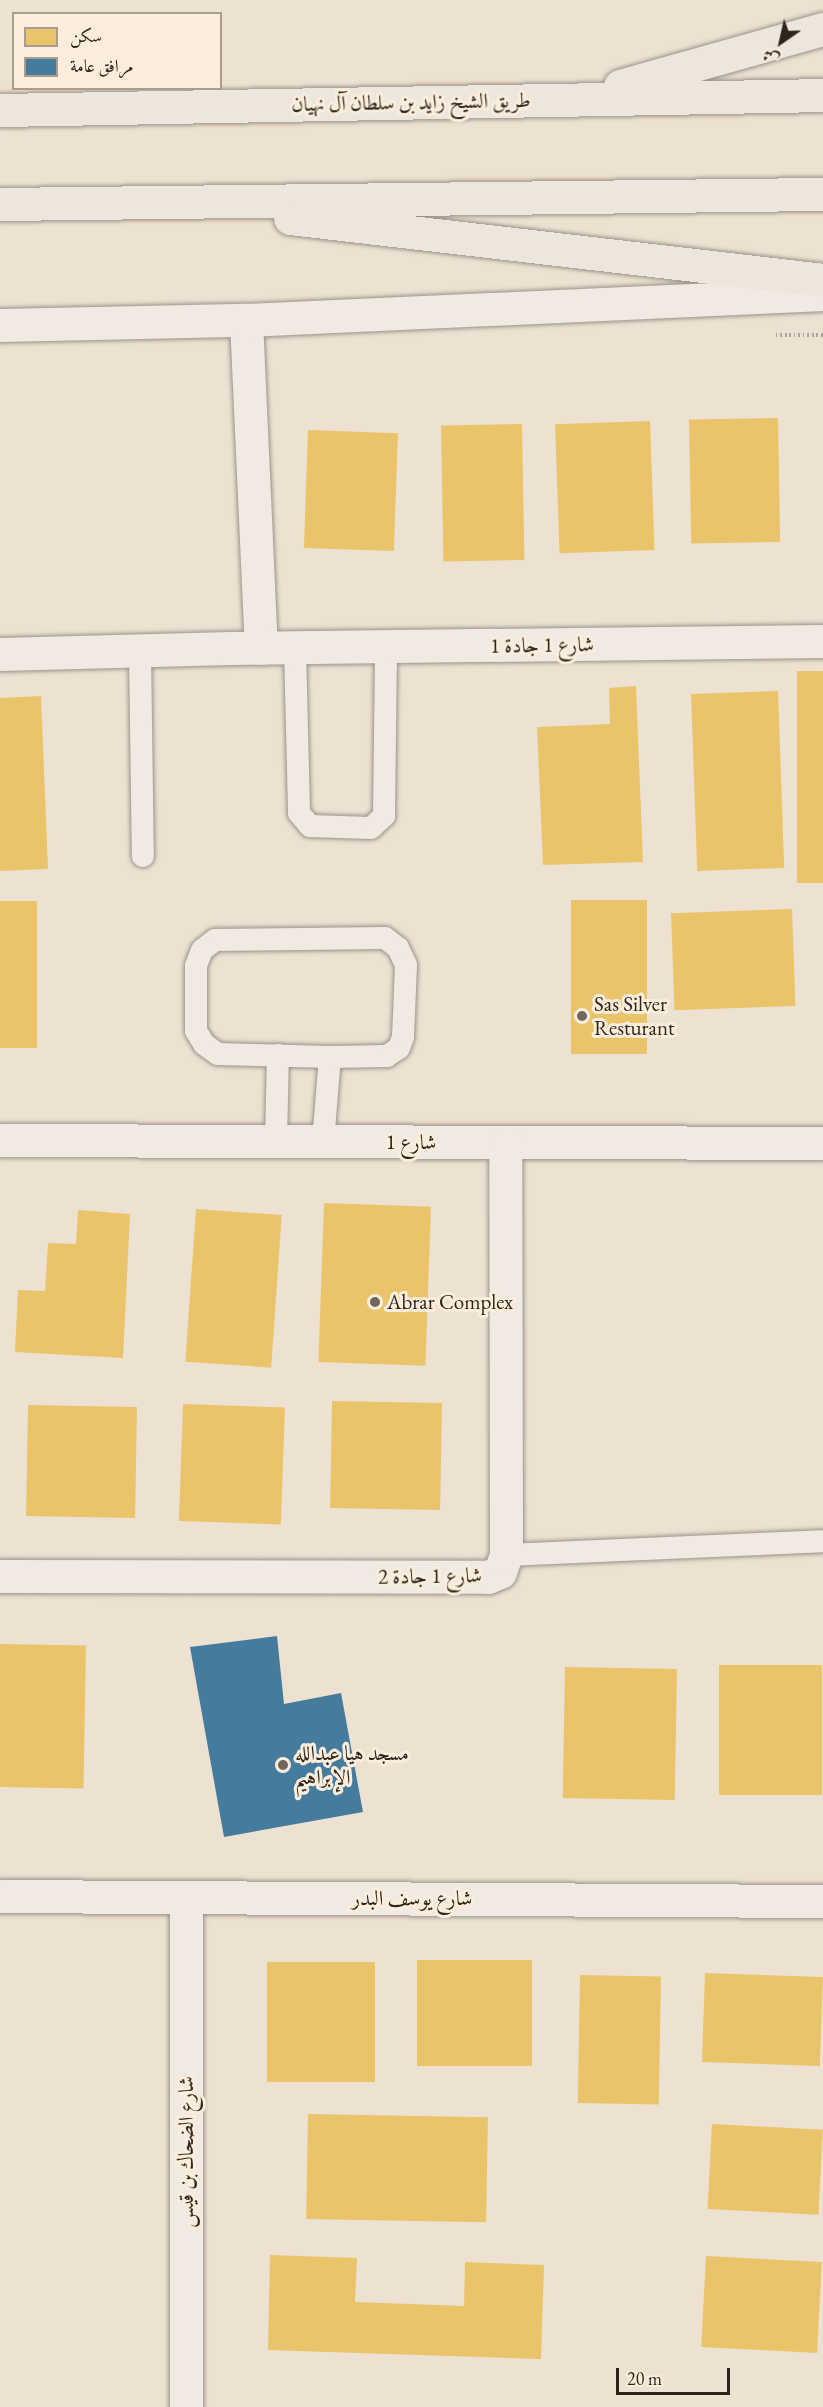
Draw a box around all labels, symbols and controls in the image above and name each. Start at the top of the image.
legend [12,12,222,90]
north arrow [751,12,811,72]
text: سكن [70,24,102,47]
text: ش [758,44,783,70]
text: مرافق عامة [70,54,133,77]
street label: طريق الشيخ زايد بن سلطان آل نهيان [291,87,531,117]
street label: شارع 1 جادة 1 [490,631,594,659]
place label: Sas Silver Resturant [594,991,675,1041]
marker: Sas Silver Resturant [575,1009,589,1023]
street label: شارع 1 [386,1129,436,1155]
place label: Abrar Complex [387,1289,513,1315]
marker: Abrar Complex [368,1295,382,1309]
street label: شارع 1 جادة 2 [378,1562,482,1590]
place label: مسجد هيا عبدالله الإبراهيم [295,1740,409,1790]
marker: مسجد هيا عبدالله الإبراهيم [276,1758,290,1772]
street label: شارع يوسف البدر [352,1885,472,1911]
street label: شارع الضحاك بن قيس [173,2076,199,2228]
scale bar [619,2356,733,2394]
text: 20 m [627,2367,662,2390]

